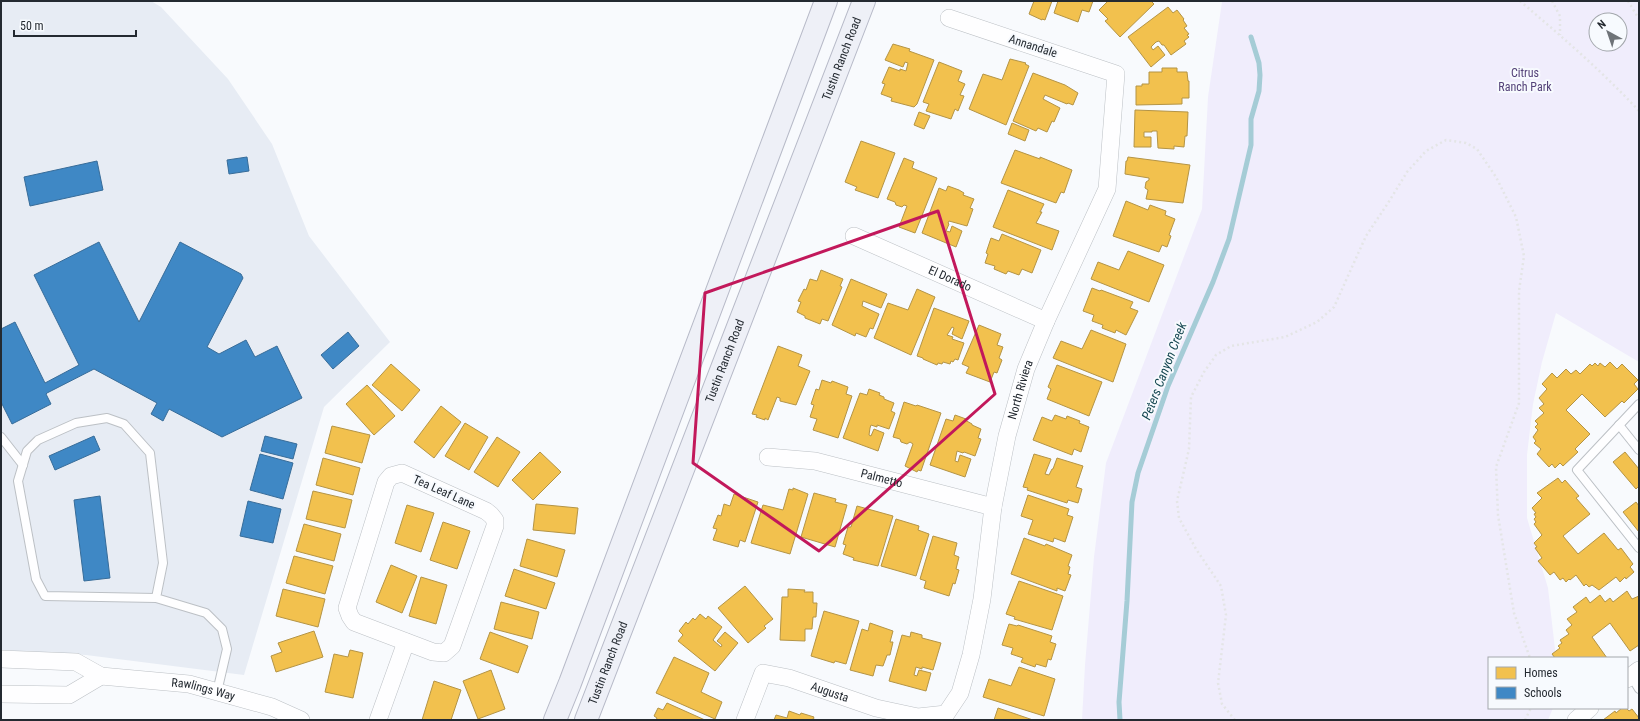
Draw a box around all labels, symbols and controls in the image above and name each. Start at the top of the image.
scale bar [14,12,136,38]
north arrow [1588,12,1628,52]
street label: Tustin Ranch Road [819,15,864,102]
text: N [1595,17,1609,32]
text: 50 m [20,19,44,33]
street label: Annandale [1007,32,1059,61]
park label: Citrus Ranch Park [1498,66,1552,94]
street label: El Dorado [926,263,974,294]
street label: Tustin Ranch Road [702,317,747,404]
water label: Peters Canyon Creek [1139,320,1190,422]
street label: North Riviera [1005,358,1036,421]
street label: Palmetto [859,466,904,490]
street label: Tea Leaf Lane [411,472,477,512]
street label: Tustin Ranch Road [586,619,630,707]
legend [1488,657,1628,709]
text: Homes [1524,666,1558,680]
street label: Rawlings Way [171,675,237,703]
street label: Augusta [809,679,851,705]
text: Schools [1524,686,1562,700]

